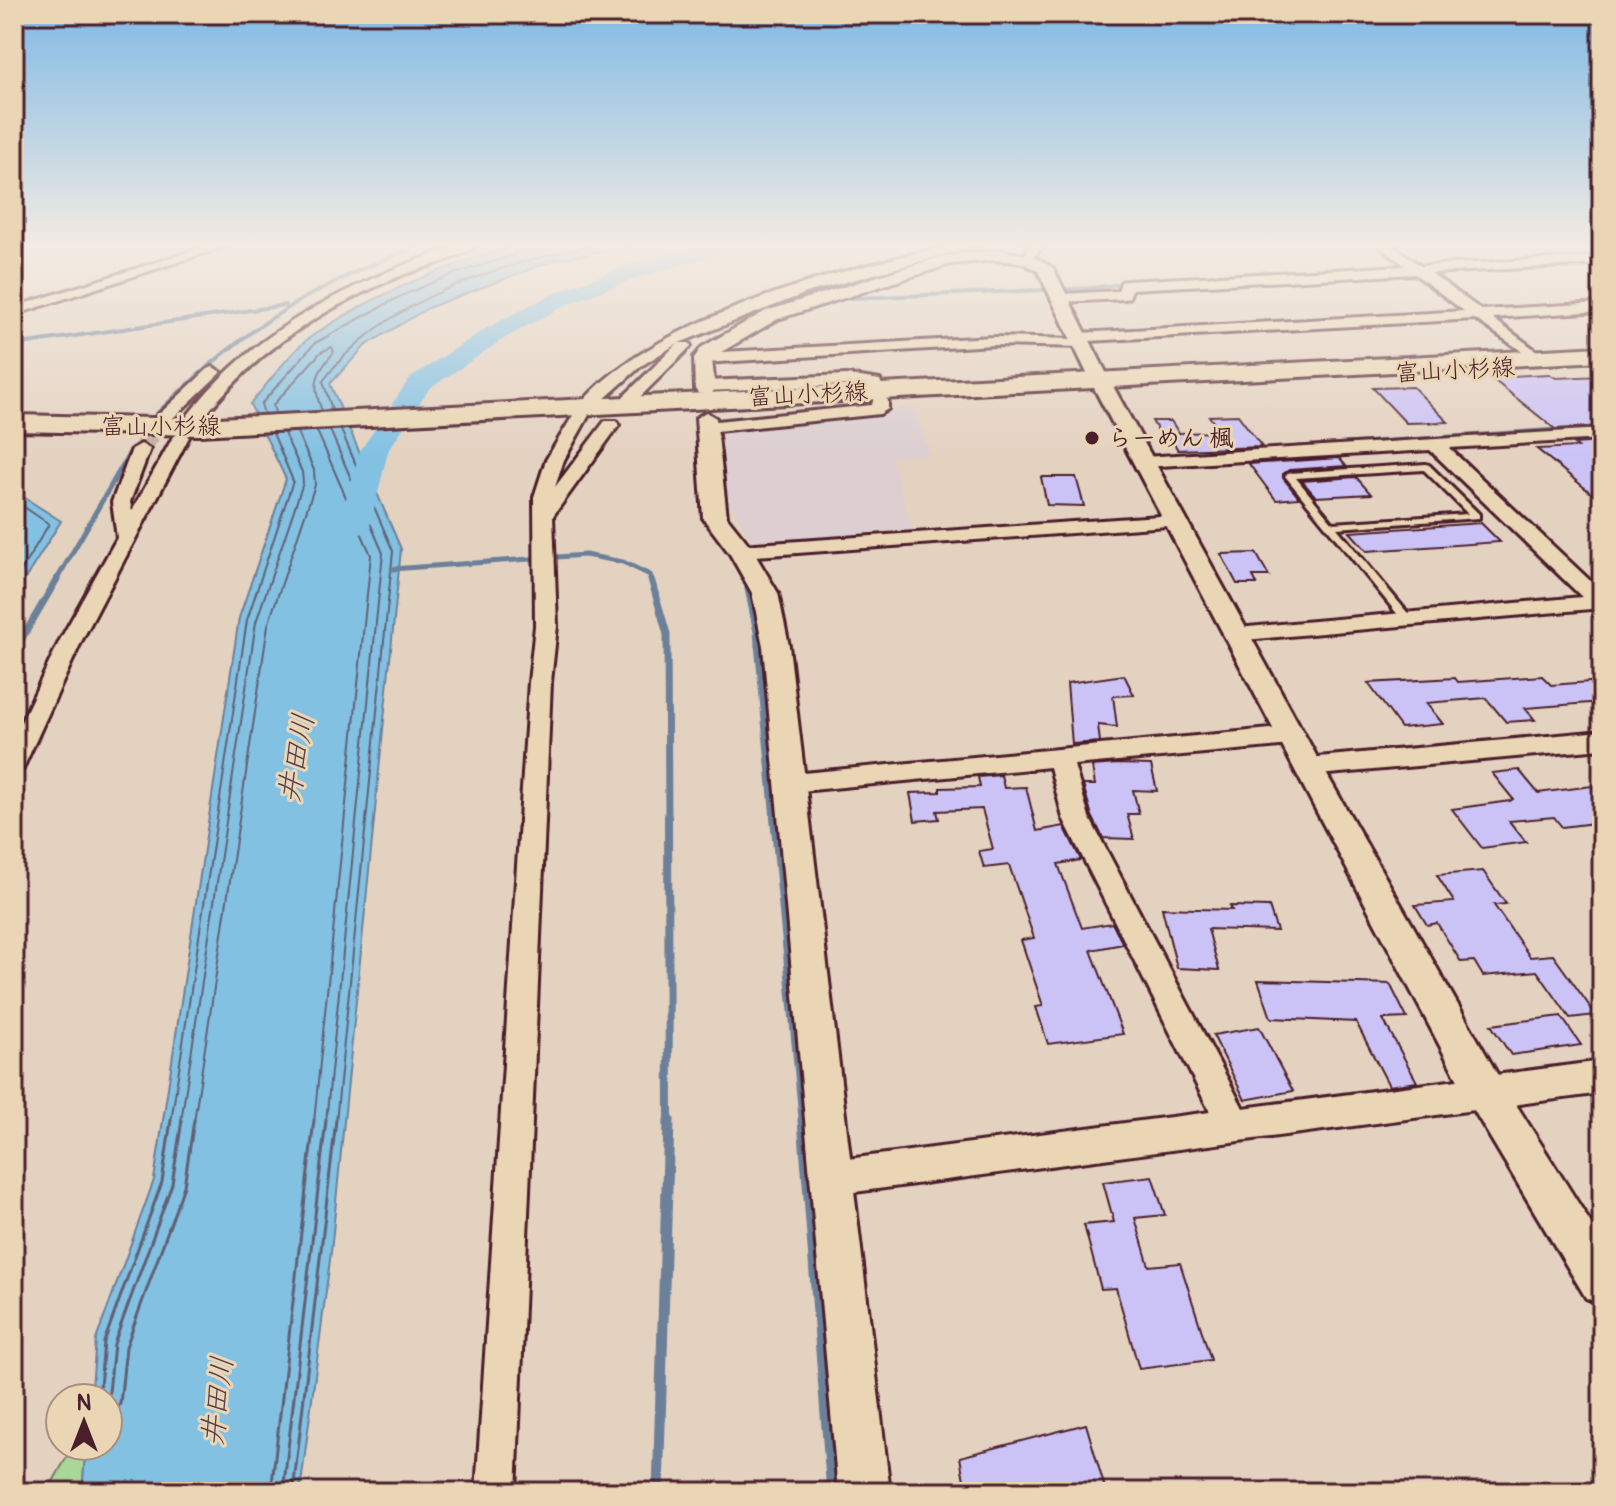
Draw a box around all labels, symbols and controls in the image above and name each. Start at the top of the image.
street label: 富山小杉線 [1394,353,1516,388]
street label: 富山小杉線 [747,377,869,412]
street label: 富山小杉線 [101,412,221,441]
place label: らーめん 楓 [1108,424,1233,453]
marker: らーめん 楓 [1083,429,1101,447]
water label: 井田川 [270,711,323,806]
water label: 井田川 [194,1354,241,1448]
north arrow [44,1382,124,1462]
text: N [77,1389,92,1417]

